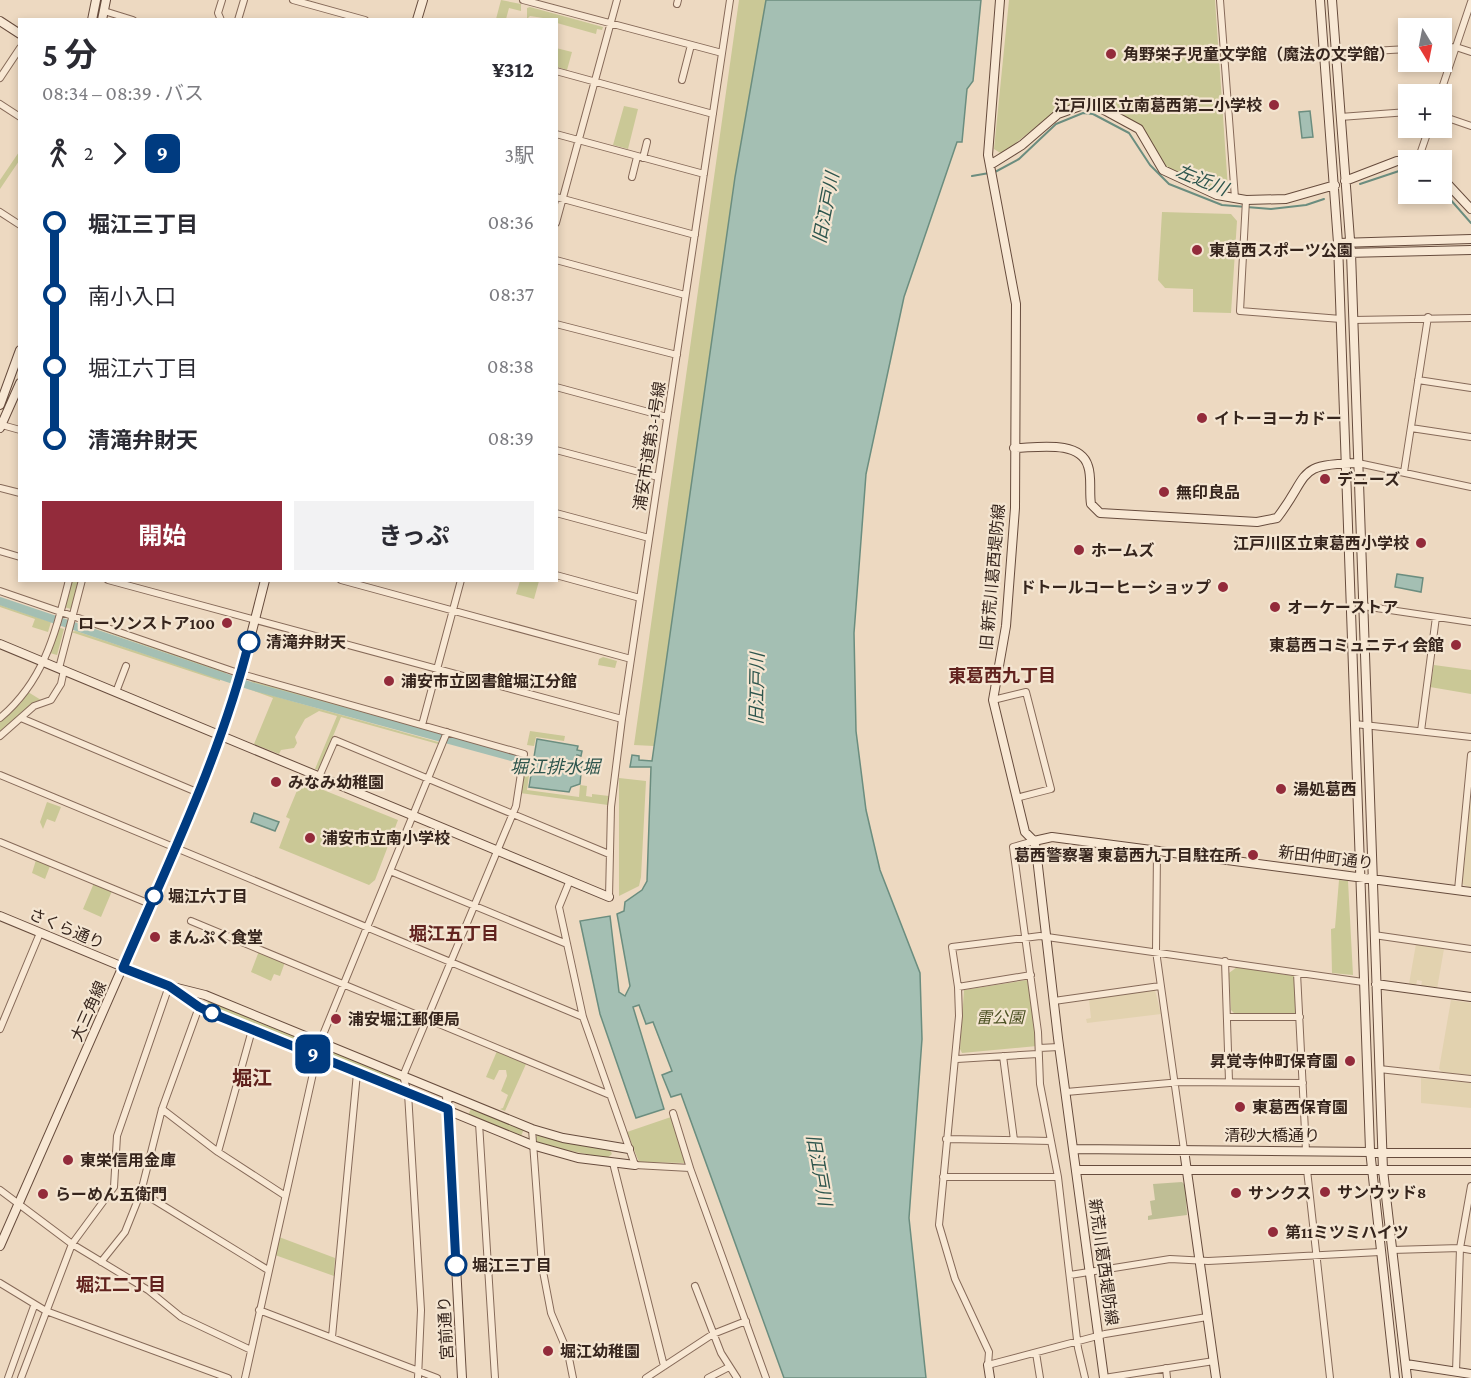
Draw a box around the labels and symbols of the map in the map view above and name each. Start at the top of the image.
north arrow [1398,18,1452,72]
place label: 角野栄子児童文学館（魔法の文学館） [1123,46,1395,63]
marker: 角野栄子児童文学館（魔法の文学館） [1104,47,1118,61]
place label: 江戸川区立南葛西第二小学校 [1054,97,1262,114]
marker: 江戸川区立南葛西第二小学校 [1267,98,1281,112]
water label: 左近川 [1173,161,1233,200]
water label: 旧江戸川 [809,169,843,245]
place label: 東葛西スポーツ公園 [1209,242,1353,259]
marker: 東葛西スポーツ公園 [1190,243,1204,257]
street label: 浦安市道第3-1号線 [631,380,668,512]
place label: イトーヨーカドー [1214,410,1342,427]
marker: イトーヨーカドー [1195,411,1209,425]
place label: デニーズ [1337,471,1400,488]
marker: デニーズ [1318,472,1332,486]
place label: 無印良品 [1176,484,1240,501]
marker: 無印良品 [1157,485,1171,499]
street label: 旧 新荒川葛西堤防線 [978,503,1007,651]
place label: 江戸川区立東葛西小学校 [1233,535,1409,552]
marker: 江戸川区立東葛西小学校 [1414,536,1428,550]
place label: ホームズ [1091,542,1155,559]
marker: ホームズ [1072,543,1086,557]
place label: ドトールコーヒーショップ [1020,579,1211,596]
marker: ドトールコーヒーショップ [1216,580,1230,594]
place label: オーケーストア [1287,599,1398,616]
marker: オーケーストア [1268,600,1282,614]
place label: ローソンストア100 [78,615,215,632]
marker: ローソンストア100 [220,616,234,630]
marker: 清滝弁財天 [238,631,260,653]
place label: 清滝弁財天 [266,634,346,651]
place label: 東葛西コミュニティ会館 [1269,637,1444,654]
marker: 東葛西コミュニティ会館 [1449,638,1463,652]
water label: 旧江戸川 [746,651,768,725]
district label: 東葛西九丁目 [948,666,1056,686]
place label: 浦安市立図書館堀江分館 [401,672,577,690]
marker: 浦安市立図書館堀江分館 [382,674,396,688]
water label: 堀江排水堀 [510,757,603,777]
place label: みなみ幼稚園 [288,774,384,791]
marker: みなみ幼稚園 [269,775,283,789]
place label: 湯処葛西 [1293,781,1357,798]
marker: 湯処葛西 [1274,782,1288,796]
place label: 浦安市立南小学校 [322,829,450,847]
marker: 浦安市立南小学校 [303,831,317,845]
street label: 新田仲町通り [1277,843,1375,872]
place label: 葛西警察署 東葛西九丁目駐在所 [1014,847,1241,864]
marker: 葛西警察署 東葛西九丁目駐在所 [1246,848,1260,862]
marker: 堀江六丁目 [145,887,163,905]
place label: 堀江六丁目 [168,888,248,905]
street label: さくら通り [27,905,107,952]
district label: 堀江五丁目 [409,924,499,944]
place label: まんぷく食堂 [167,929,263,946]
marker: まんぷく食堂 [148,930,162,944]
street label: 大三角線 [68,979,109,1044]
unlabelled marker [203,1004,221,1022]
park label: 雷公園 [976,1009,1026,1026]
place label: 浦安堀江郵便局 [348,1010,460,1028]
marker: 浦安堀江郵便局 [329,1012,343,1026]
line badge: 9 [294,1034,332,1074]
place label: 昇覚寺仲町保育園 [1210,1052,1338,1070]
marker: 昇覚寺仲町保育園 [1343,1054,1357,1068]
district label: 堀江 [232,1067,272,1089]
place label: 東葛西保育園 [1252,1099,1348,1116]
marker: 東葛西保育園 [1233,1100,1247,1114]
street label: 清砂大橋通り [1224,1127,1320,1144]
water label: 旧江戸川 [803,1133,835,1209]
place label: 東栄信用金庫 [80,1152,176,1169]
marker: 東栄信用金庫 [61,1153,75,1167]
place label: サンウッド8 [1337,1184,1426,1201]
place label: サンクス [1248,1185,1312,1202]
marker: サンウッド8 [1318,1185,1332,1199]
place label: らーめん五衛門 [55,1186,167,1203]
marker: サンクス [1229,1186,1243,1200]
marker: らーめん五衛門 [36,1187,50,1201]
street label: 新荒川葛西堤防線 [1086,1198,1121,1327]
place label: 第11ミツミハイツ [1285,1224,1409,1241]
marker: 第11ミツミハイツ [1266,1225,1280,1239]
marker: 堀江三丁目 [445,1254,467,1276]
place label: 堀江三丁目 [472,1257,552,1274]
district label: 堀江二丁目 [76,1275,166,1295]
street label: 宮前通り [435,1296,456,1360]
place label: 堀江幼稚園 [560,1343,640,1360]
marker: 堀江幼稚園 [541,1344,555,1358]

